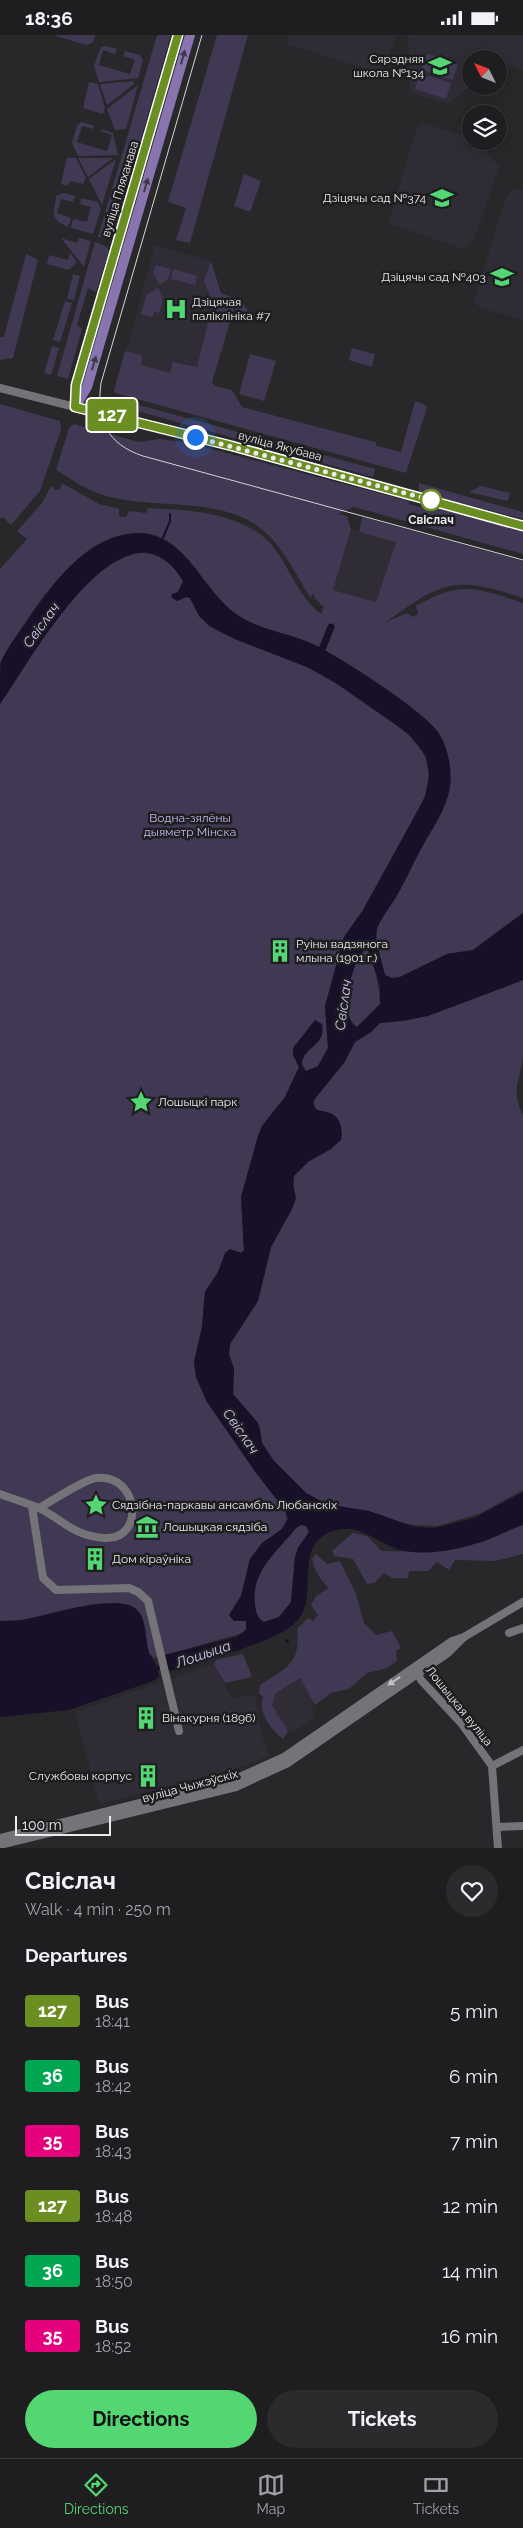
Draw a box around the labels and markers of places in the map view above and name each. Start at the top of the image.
place label: Сярэдняя школа №134 [353,52,424,80]
school or university icon: Сярэдняя школа №134 [427,53,453,79]
school or university icon: Дзіцячы сад №374 [429,185,455,211]
place label: Дзіцячы сад №374 [323,191,426,205]
school or university icon: Дзіцячы сад №403 [489,264,515,290]
place label: Дзіцячы сад №403 [381,270,486,284]
place label: Дзіцячая паліклініка #7 [192,295,271,323]
hospital icon: Дзіцячая паліклініка #7 [163,296,189,322]
marker: Свіслач [420,489,442,511]
place label: Свіслач [408,513,454,527]
place label: Руіны вадзянога млына (1901 г.) [296,937,388,965]
building icon: Руіны вадзянога млына (1901 г.) [267,938,293,964]
place icon: Лошыцкі парк [128,1089,154,1115]
place label: Лошыцкі парк [158,1095,237,1109]
place icon: Сядзібна-паркавы ансамбль Любанскіх [83,1492,109,1518]
place label: Сядзібна-паркавы ансамбль Любанскіх [112,1498,337,1512]
museum icon: Лошыцкая сядзіба [134,1514,160,1540]
place label: Лошыцкая сядзіба [163,1520,267,1534]
building icon: Дом кіраўніка [82,1546,108,1572]
place label: Дом кіраўніка [112,1552,191,1566]
building icon: Вінакурня (1896) [133,1705,159,1731]
place label: Вінакурня (1896) [162,1711,256,1725]
building icon: Службовы корпус [135,1763,161,1789]
place label: Службовы корпус [29,1769,132,1783]

